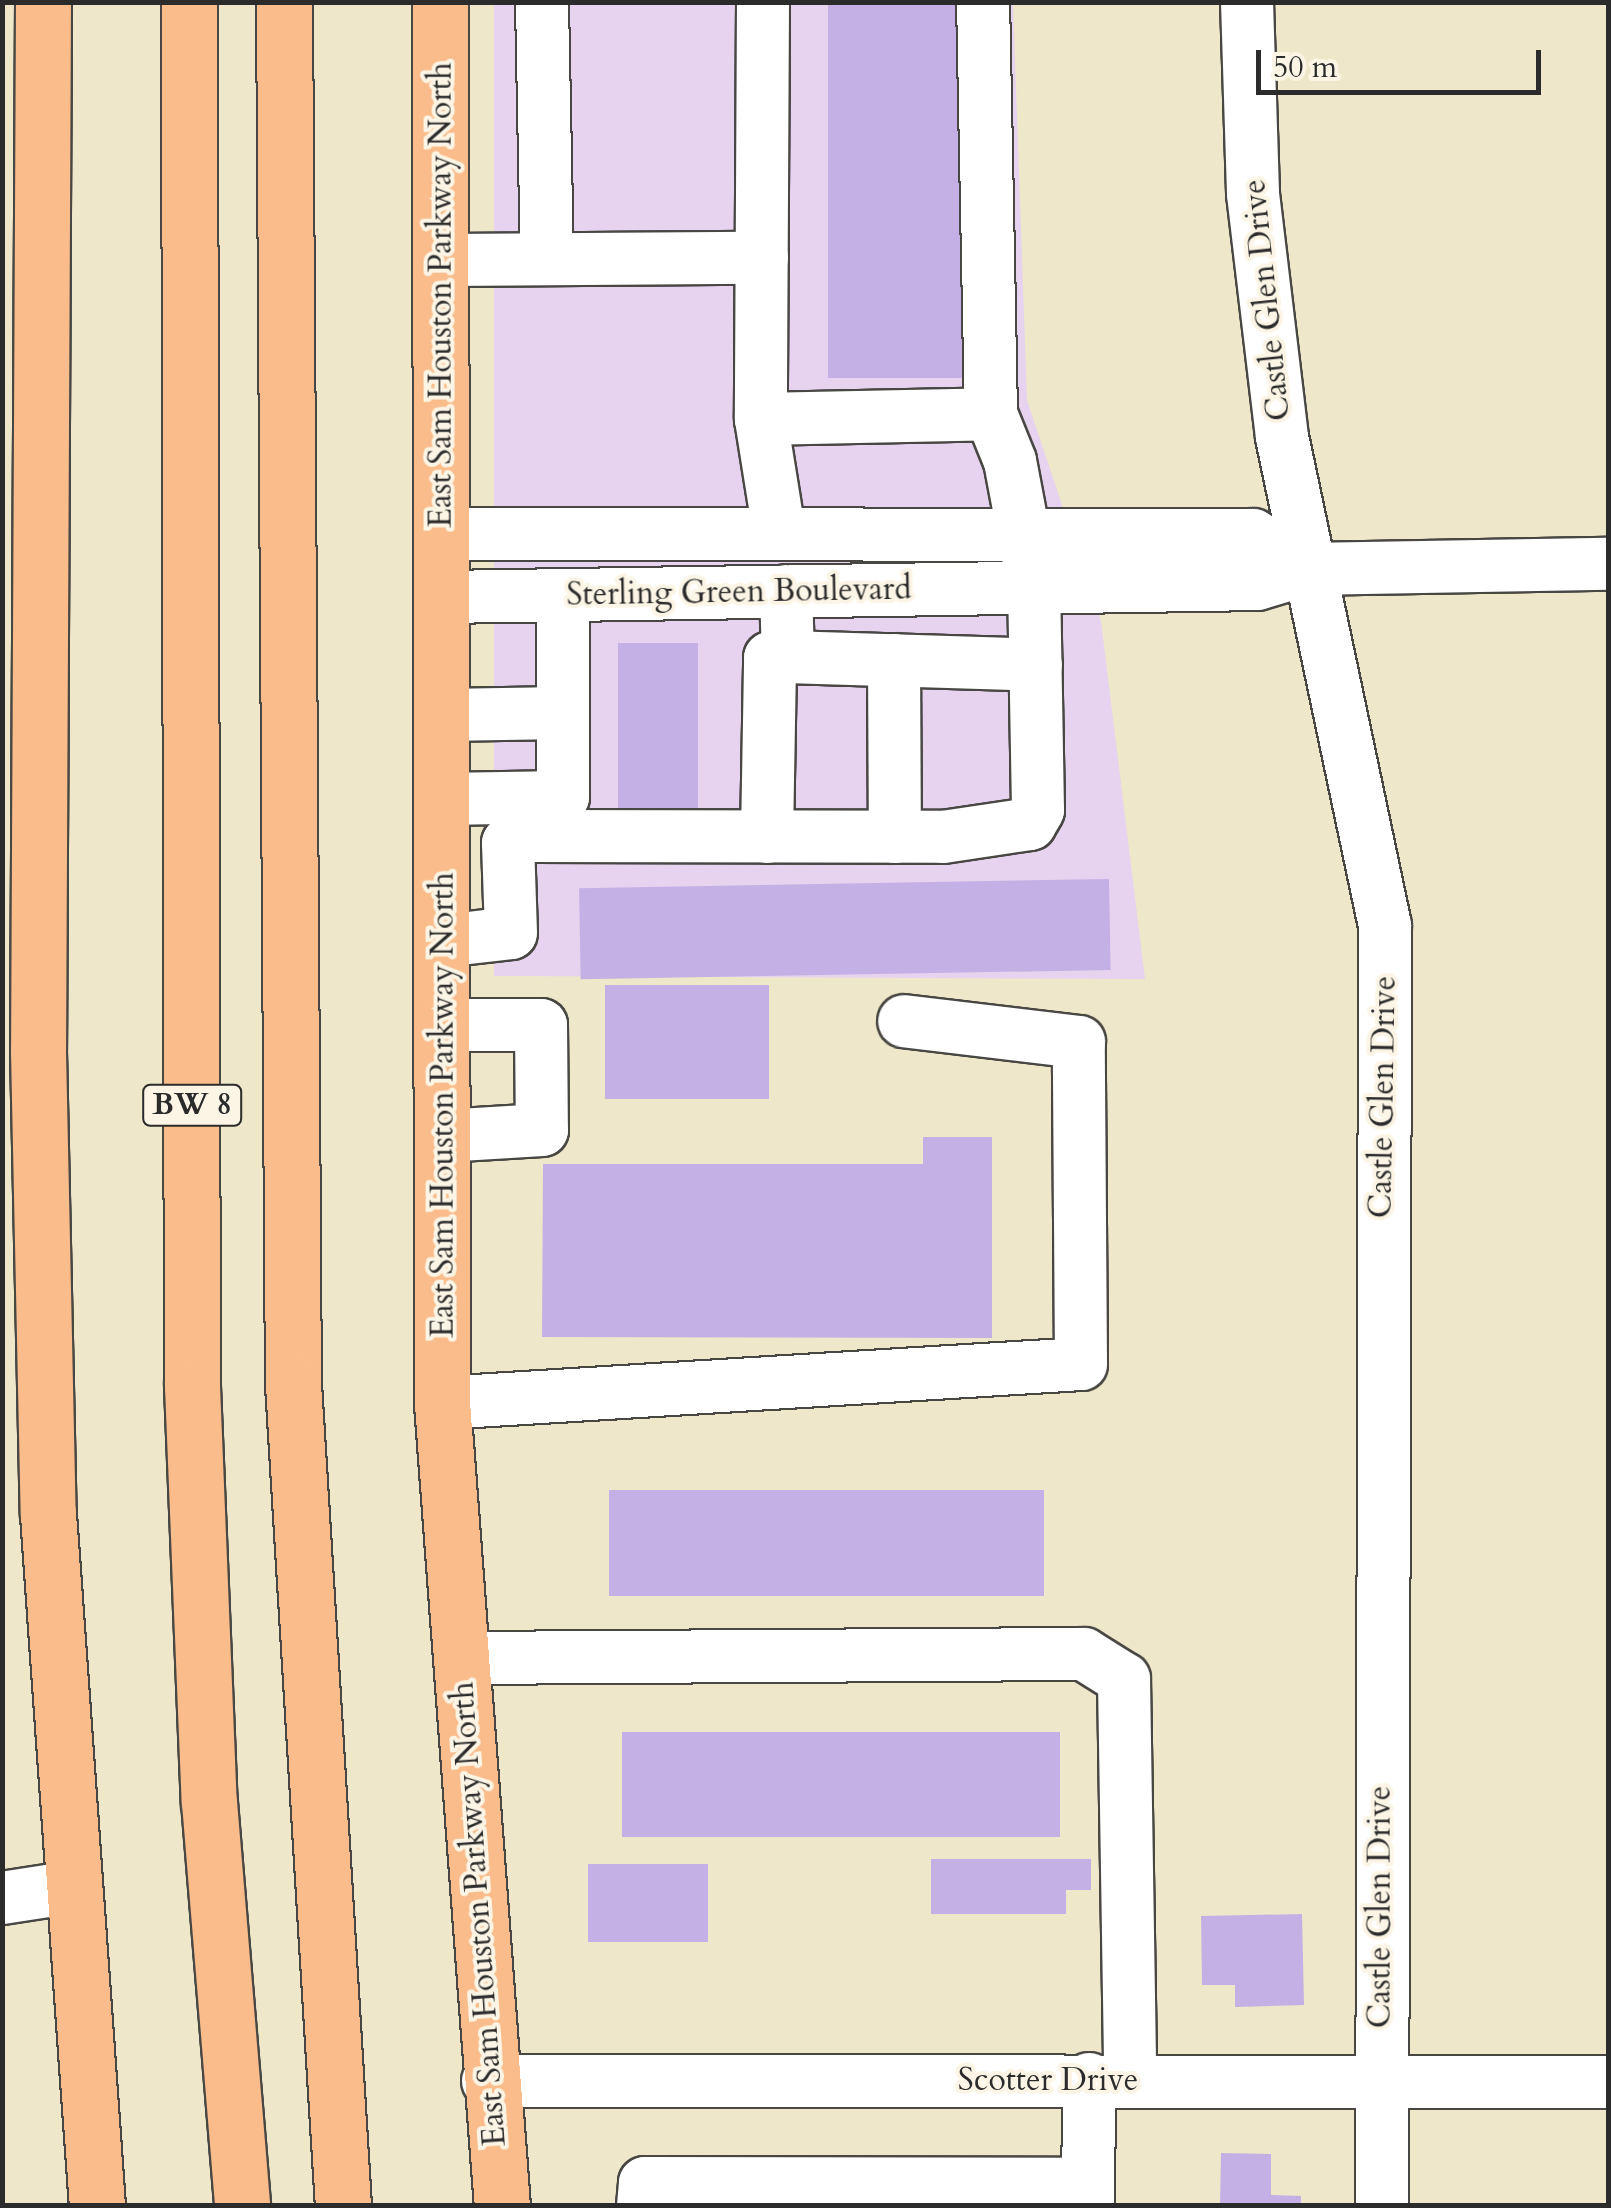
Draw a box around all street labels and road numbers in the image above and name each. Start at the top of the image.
street label: East Sam Houston Parkway North [422,62,460,528]
street label: Castle Glen Drive [1235,177,1299,423]
street label: Sterling Green Boulevard [566,570,912,614]
street label: East Sam Houston Parkway North [424,872,462,1338]
street label: Castle Glen Drive [1362,975,1404,1219]
road number: BW 8 [142,1080,242,1130]
street label: East Sam Houston Parkway North [444,1680,514,2148]
street label: Castle Glen Drive [1361,1786,1399,2028]
street label: Scotter Drive [958,2061,1138,2099]

